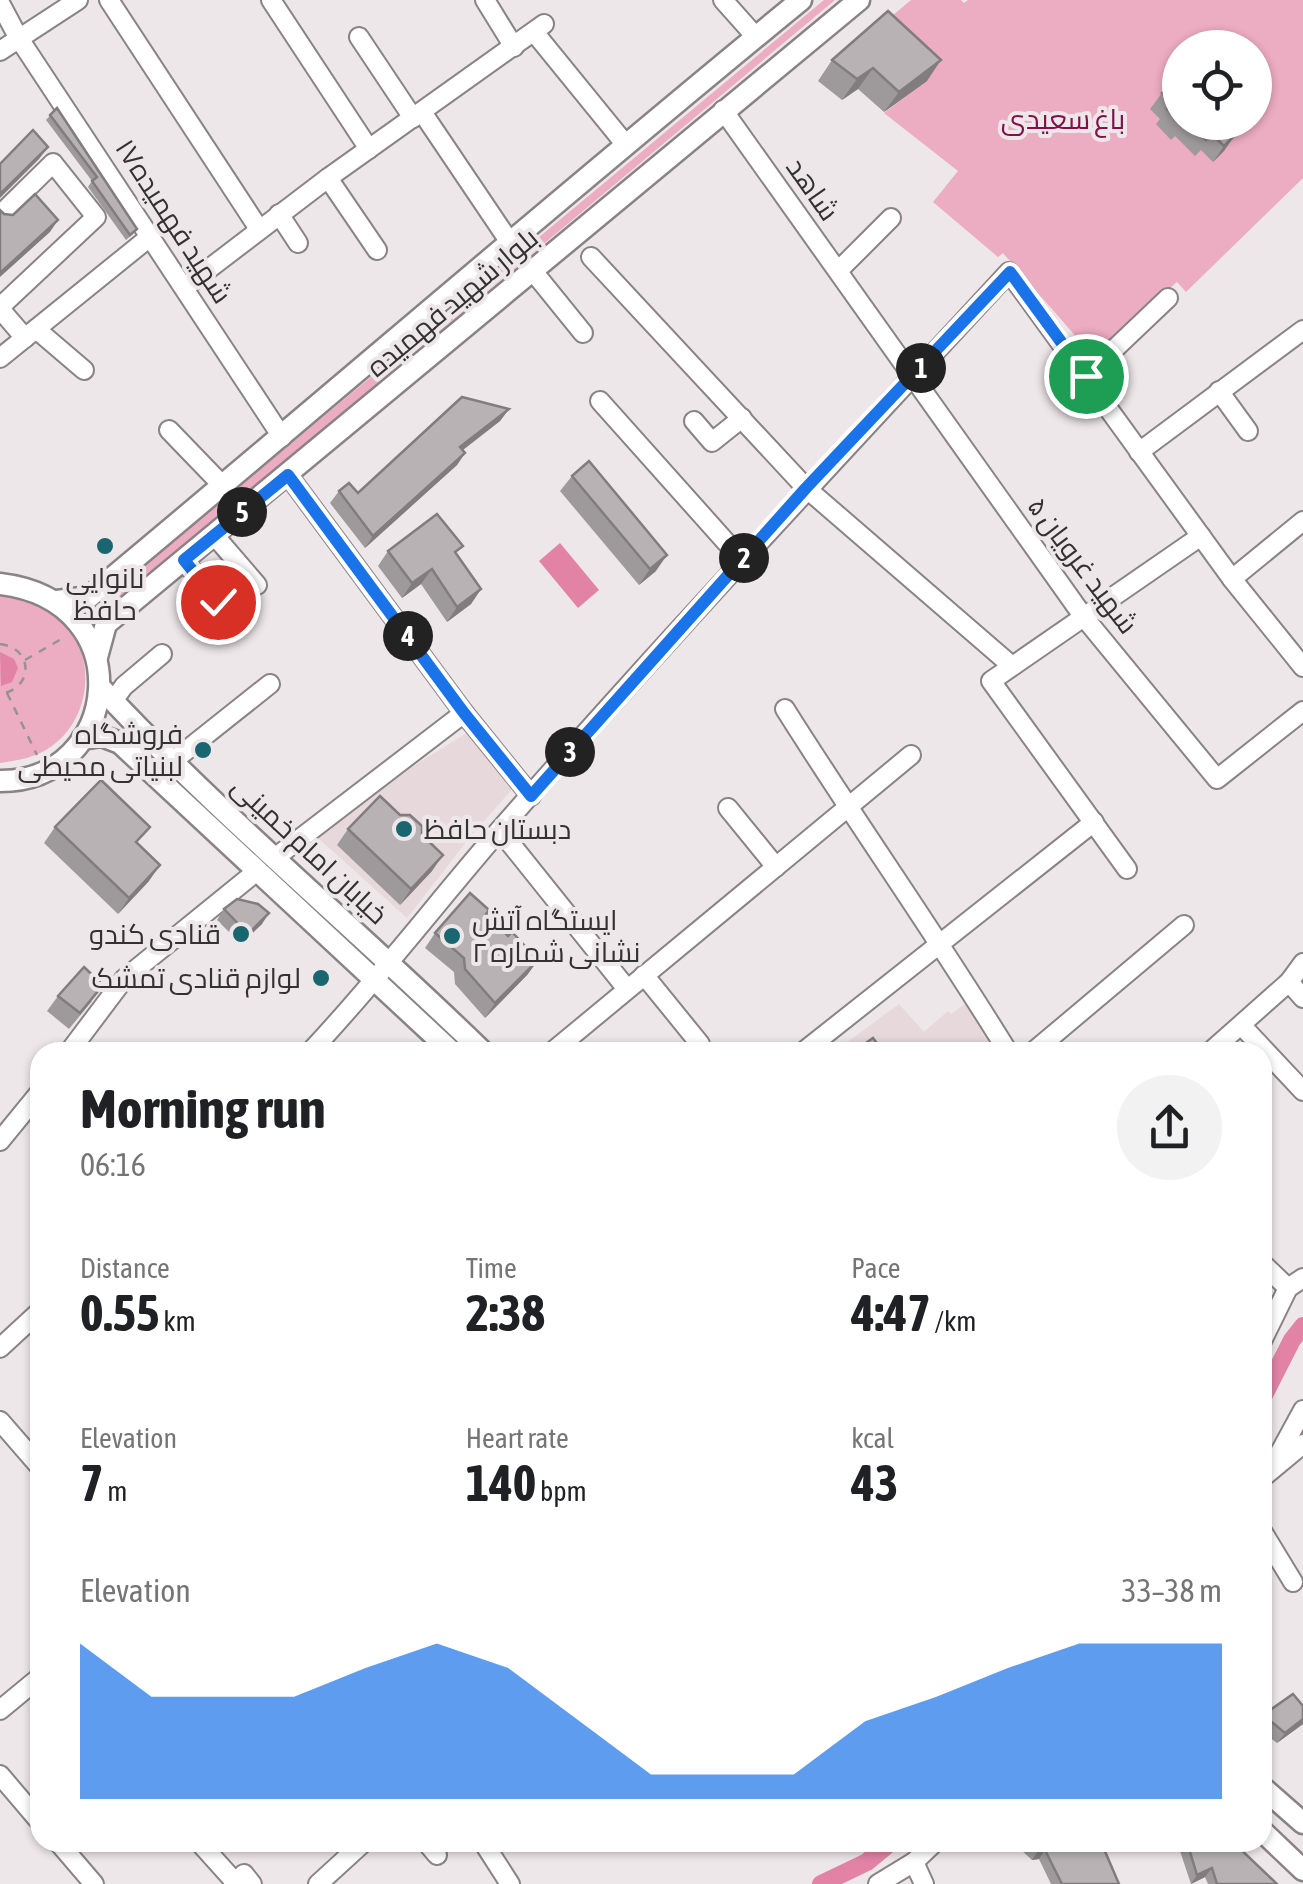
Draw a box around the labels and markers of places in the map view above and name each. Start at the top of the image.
pin [1044,334,1129,419]
pin: 1 [896,343,946,393]
pin: 5 [217,487,267,537]
pin: 2 [719,533,769,583]
marker: نانوایی حافظ [94,535,116,557]
pin [176,560,261,645]
place label: نانوایی حافظ [65,562,145,626]
pin: 4 [383,611,433,661]
place label: فروشگاه لبنیاتی محیطی [17,718,183,783]
pin: 3 [545,727,595,777]
marker: فروشگاه لبنیاتی محیطی [192,739,214,761]
place label: دبستان حافظ [424,813,571,846]
marker: دبستان حافظ [393,818,415,840]
place label: ایستگاه آتش نشانی شماره ۲ [472,904,641,969]
place label: قنادی کندو [89,918,221,951]
marker: قنادی کندو [230,923,252,945]
marker: ایستگاه آتش نشانی شماره ۲ [441,925,463,947]
place label: لوازم قنادی تمشک [92,962,301,998]
marker: لوازم قنادی تمشک [310,967,332,989]

